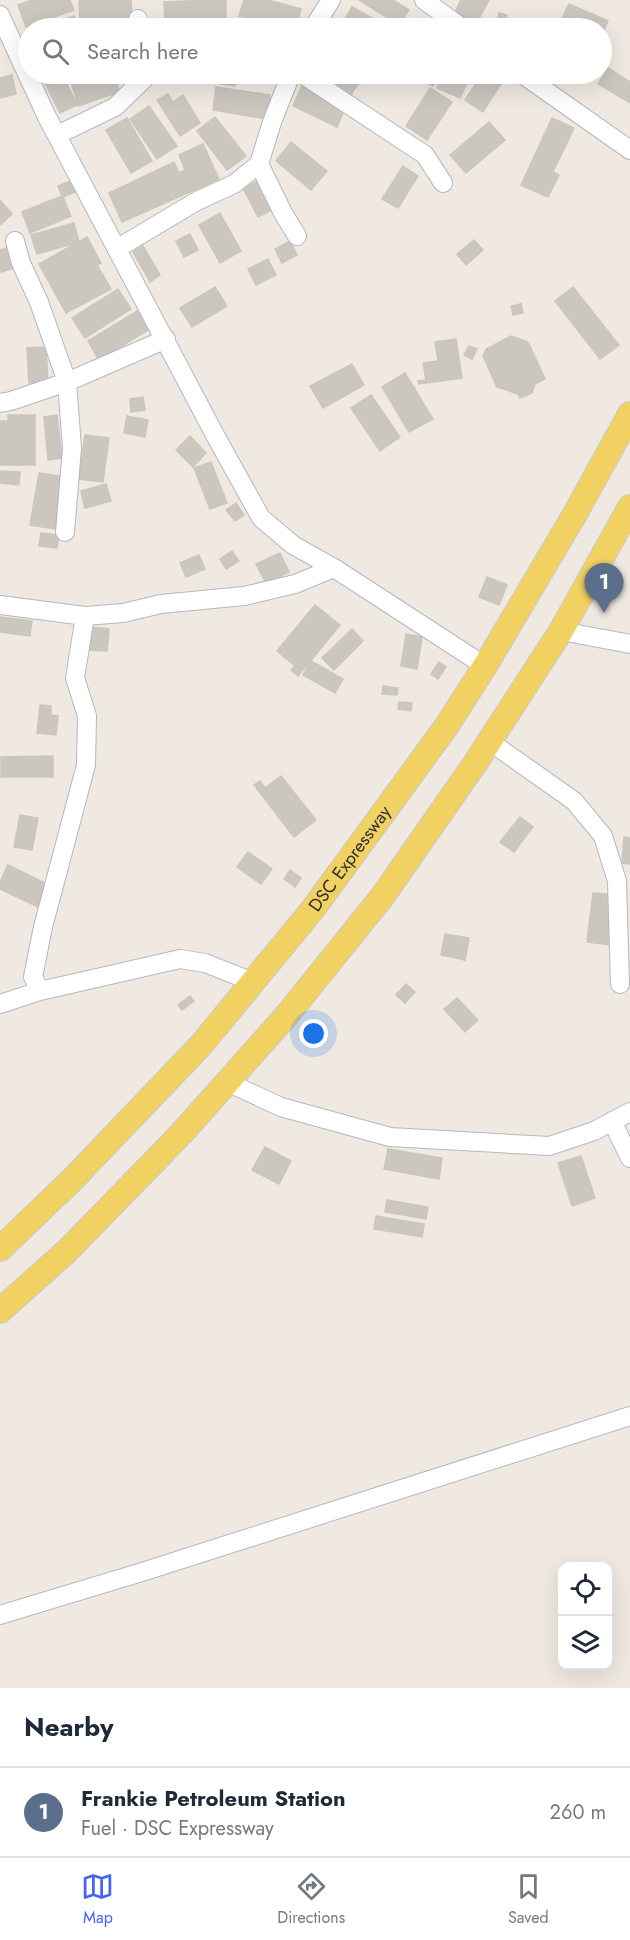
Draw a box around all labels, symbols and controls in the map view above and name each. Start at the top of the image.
search box [18,18,612,84]
icon: search [39,35,72,68]
text: Search here [87,35,198,67]
pin: 1 [584,564,624,613]
street label: DSC Expressway [302,800,398,917]
your location [299,1019,328,1048]
map controls [558,1562,612,1670]
button: locate [558,1562,612,1616]
button: layers [558,1616,612,1670]
text: Nearby [24,1708,113,1746]
text: Frankie Petroleum Station [81,1782,346,1814]
text: 1 [38,1798,49,1827]
text: 260 m [550,1798,606,1827]
text: Fuel · DSC Expressway [81,1814,274,1843]
tab: Map [81,1870,114,1929]
tab: Directions [277,1870,345,1929]
tab: Saved [508,1870,549,1929]

